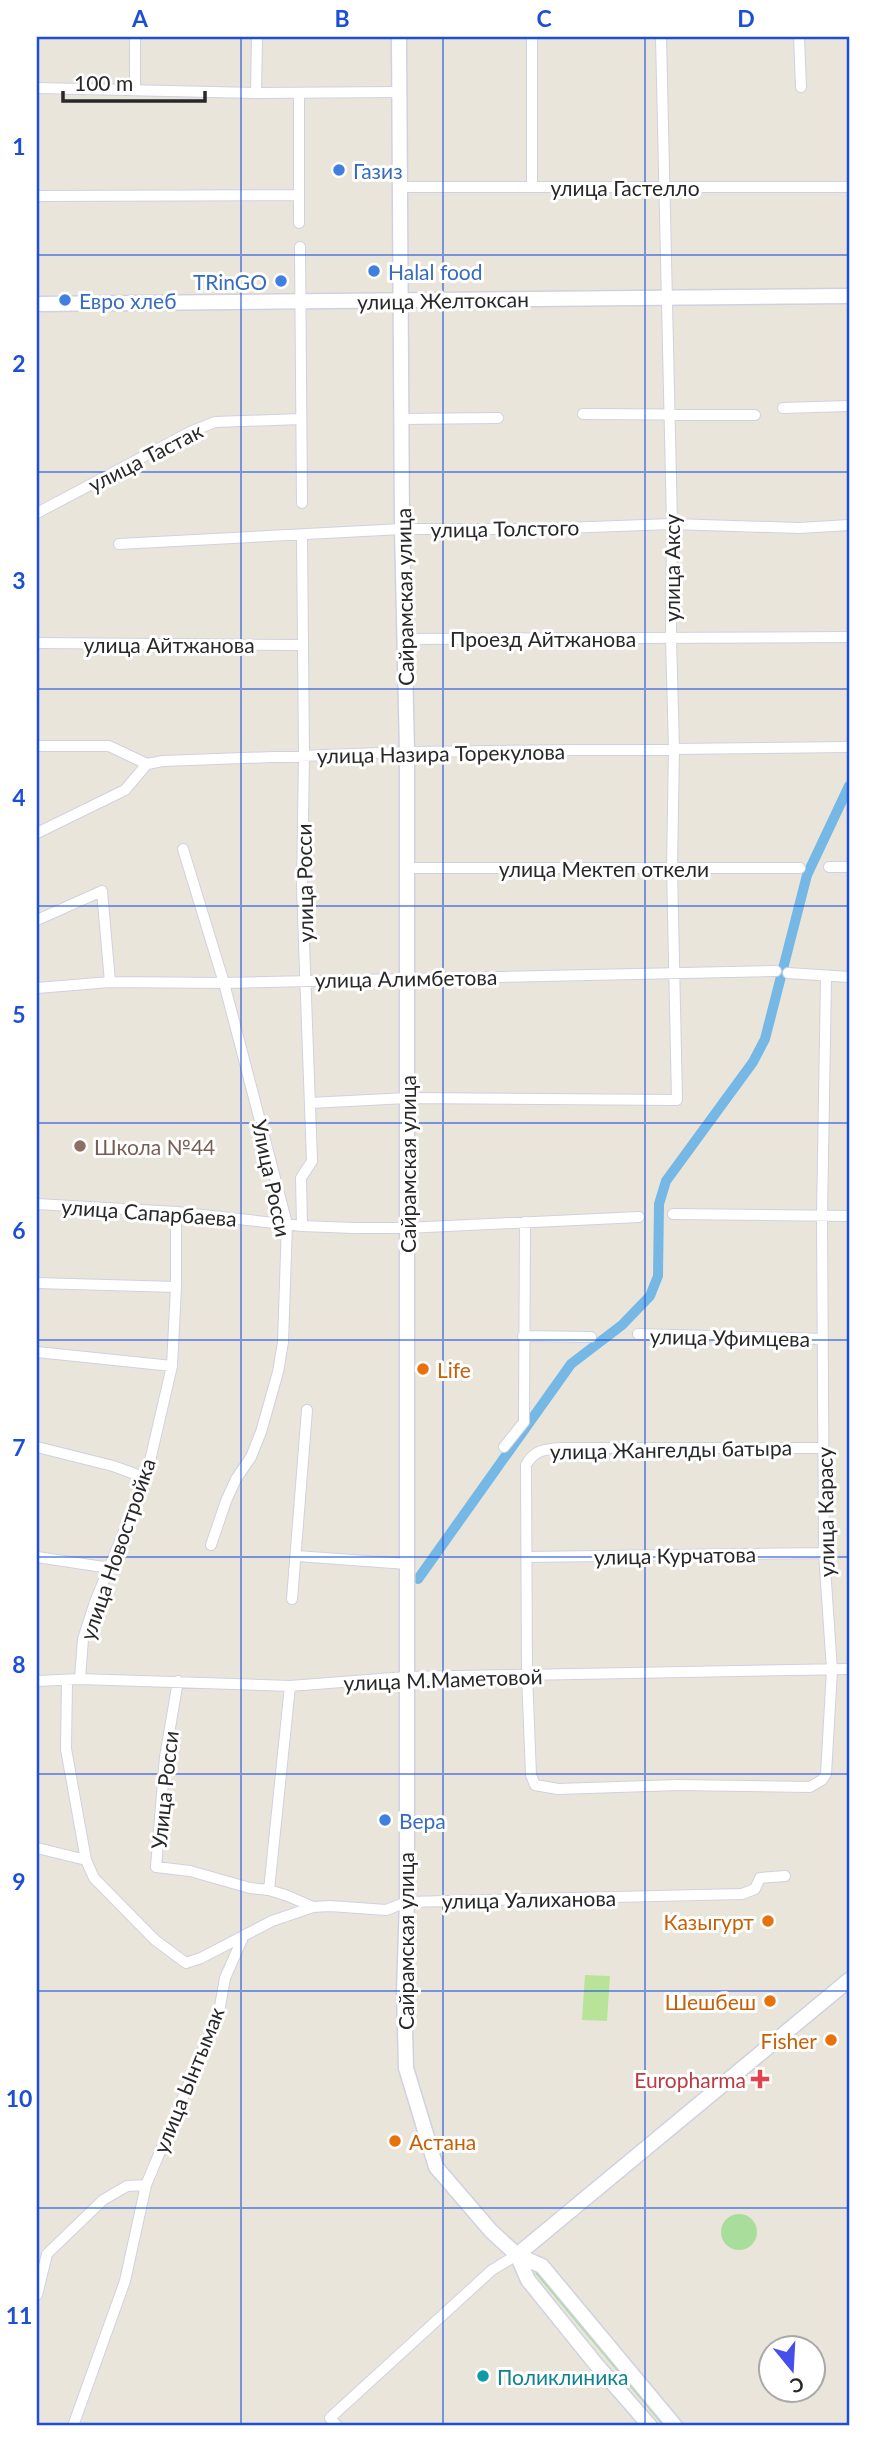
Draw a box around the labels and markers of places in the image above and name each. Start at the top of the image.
place label: Газиз [353,158,403,183]
marker: Газиз [331,162,347,178]
place label: Halal food [388,259,482,284]
marker: Halal food [366,263,382,279]
place label: TRinGO [193,269,267,294]
marker: TRinGO [273,273,289,289]
place label: Евро хлеб [79,288,176,313]
marker: Евро хлеб [57,292,73,308]
place label: Школа №44 [94,1134,215,1159]
marker: Школа №44 [72,1138,88,1154]
place label: Life [437,1357,471,1382]
marker: Life [415,1361,431,1377]
place label: Вера [399,1808,446,1833]
marker: Вера [377,1812,393,1828]
place label: Казыгурт [663,1909,754,1934]
marker: Казыгурт [760,1913,776,1929]
place label: Шешбеш [665,1989,756,2014]
marker: Шешбеш [762,1993,778,2009]
place label: Fisher [761,2028,817,2053]
marker: Fisher [823,2032,839,2048]
place label: Europharma [634,2067,746,2092]
marker: Europharma [752,2071,768,2087]
place label: Астана [409,2129,476,2154]
marker: Астана [387,2133,403,2149]
place label: Поликлиника [497,2364,629,2389]
marker: Поликлиника [475,2368,491,2384]

